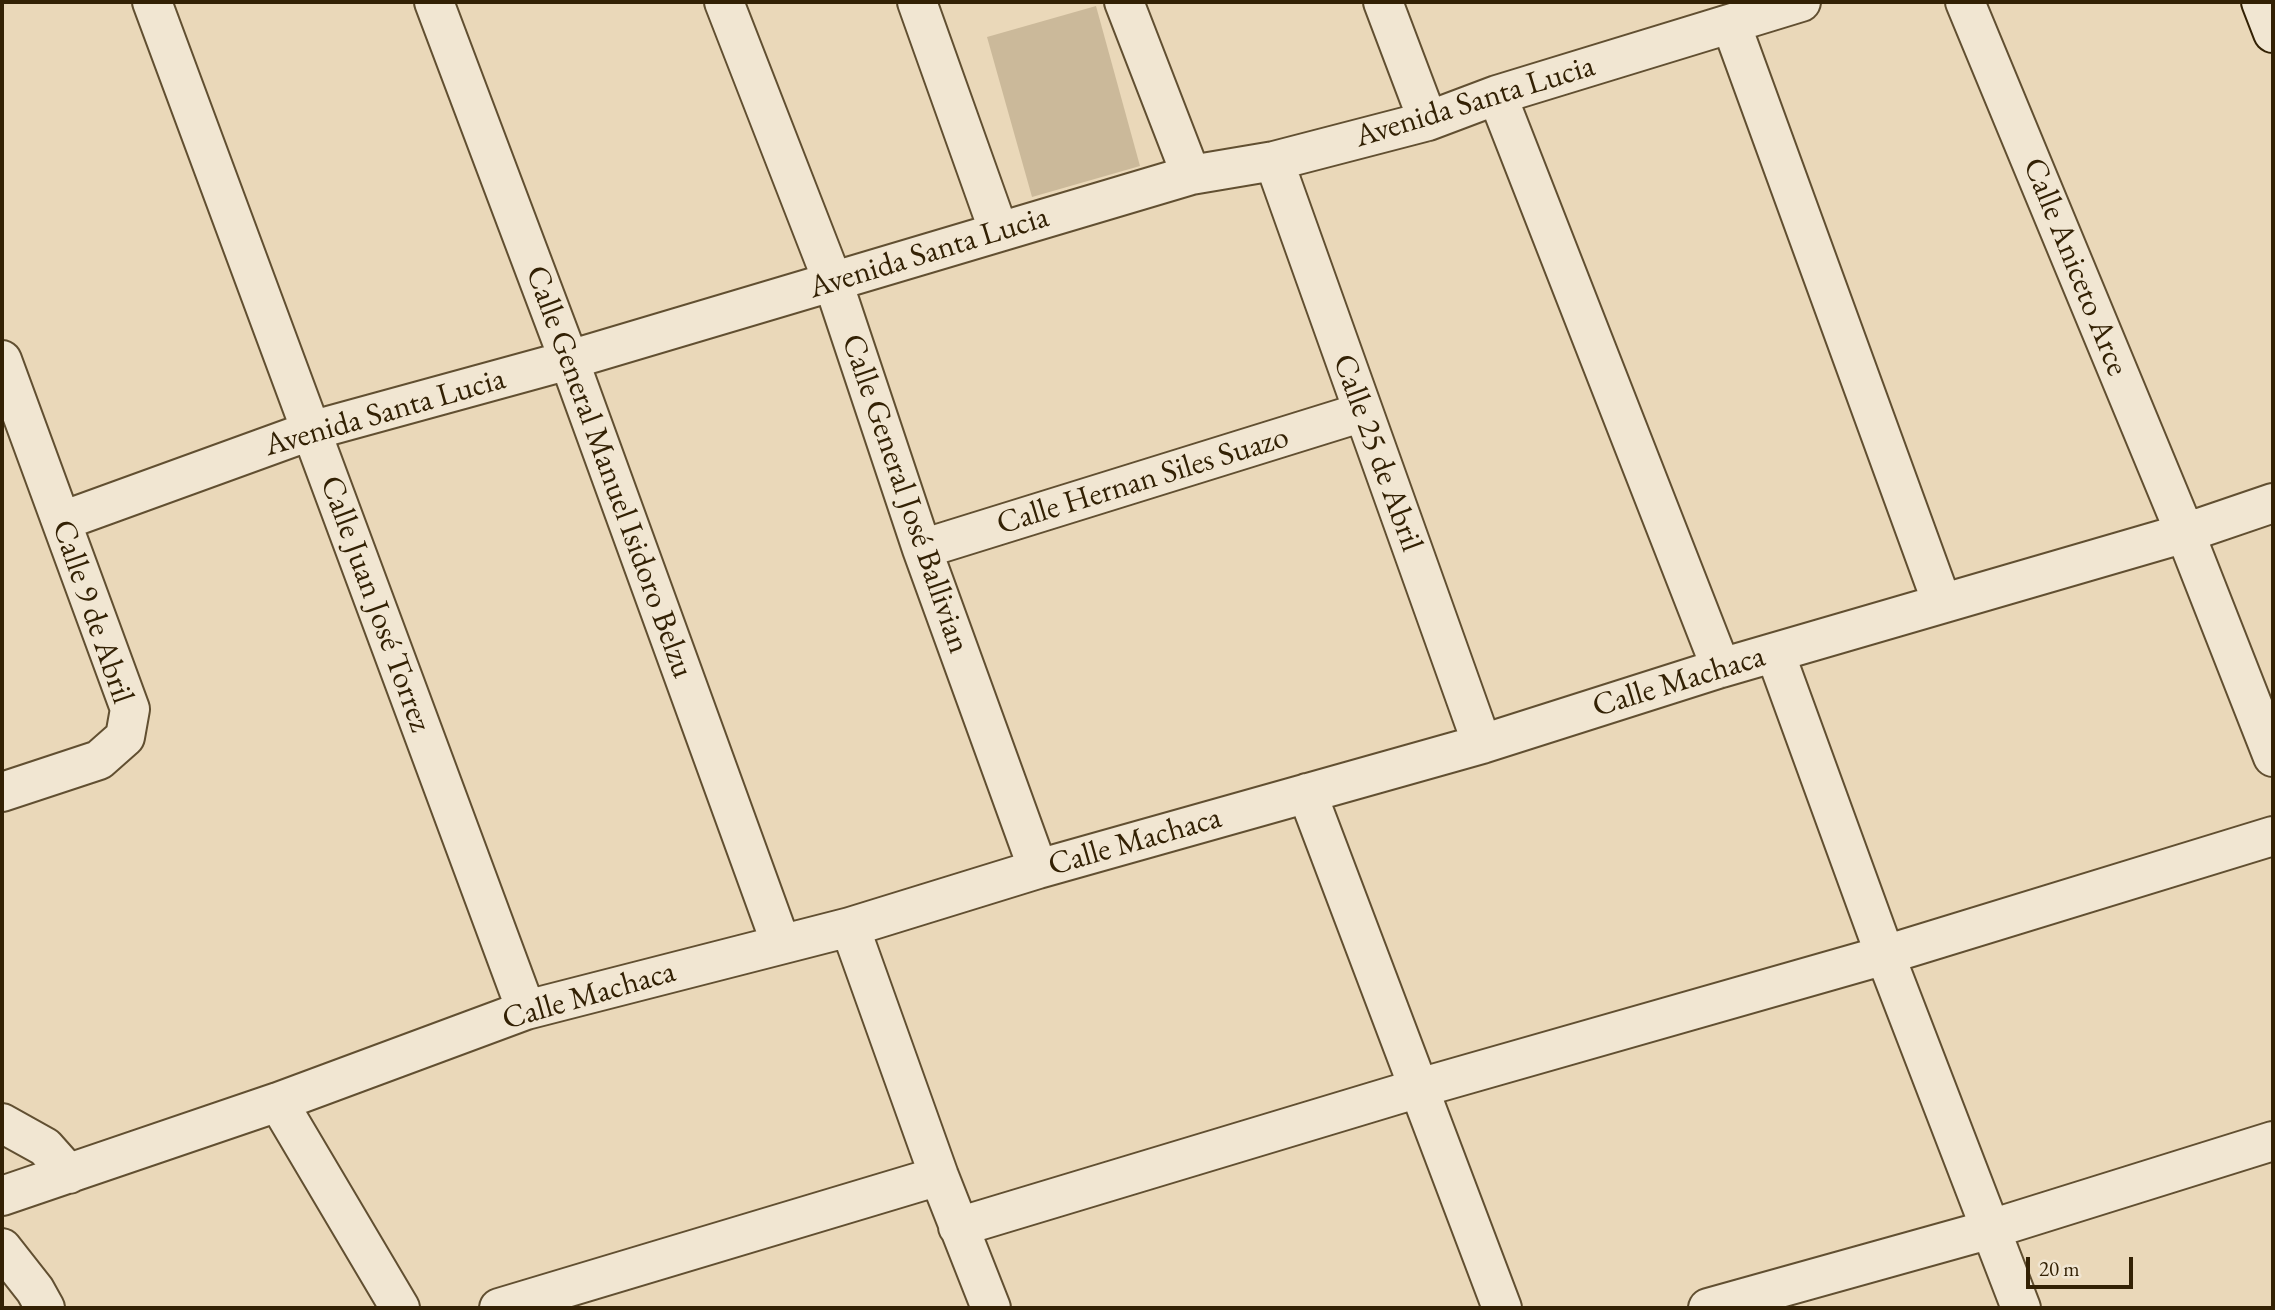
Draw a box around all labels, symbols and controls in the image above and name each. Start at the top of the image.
street label: Avenida Santa Lucia [1350,47,1600,157]
street label: Calle Aniceto Arce [2014,153,2136,381]
street label: Avenida Santa Lucia [804,198,1054,308]
street label: Calle General Manuel Isidoro Belzu [516,261,702,683]
street label: Calle General José Ballivian [832,330,978,658]
street label: Calle 25 de Abril [1324,349,1430,557]
street label: Avenida Santa Lucia [260,360,510,466]
street label: Calle Hernan Siles Suazo [992,418,1294,544]
street label: Calle Juan José Torrez [311,471,439,737]
street label: Calle 9 de Abril [43,515,141,709]
street label: Calle Machaca [1588,638,1770,726]
street label: Calle Machaca [1044,799,1226,885]
street label: Calle Machaca [498,953,680,1039]
scale bar [2030,1244,2137,1288]
text: 20 m [2039,1255,2080,1282]

